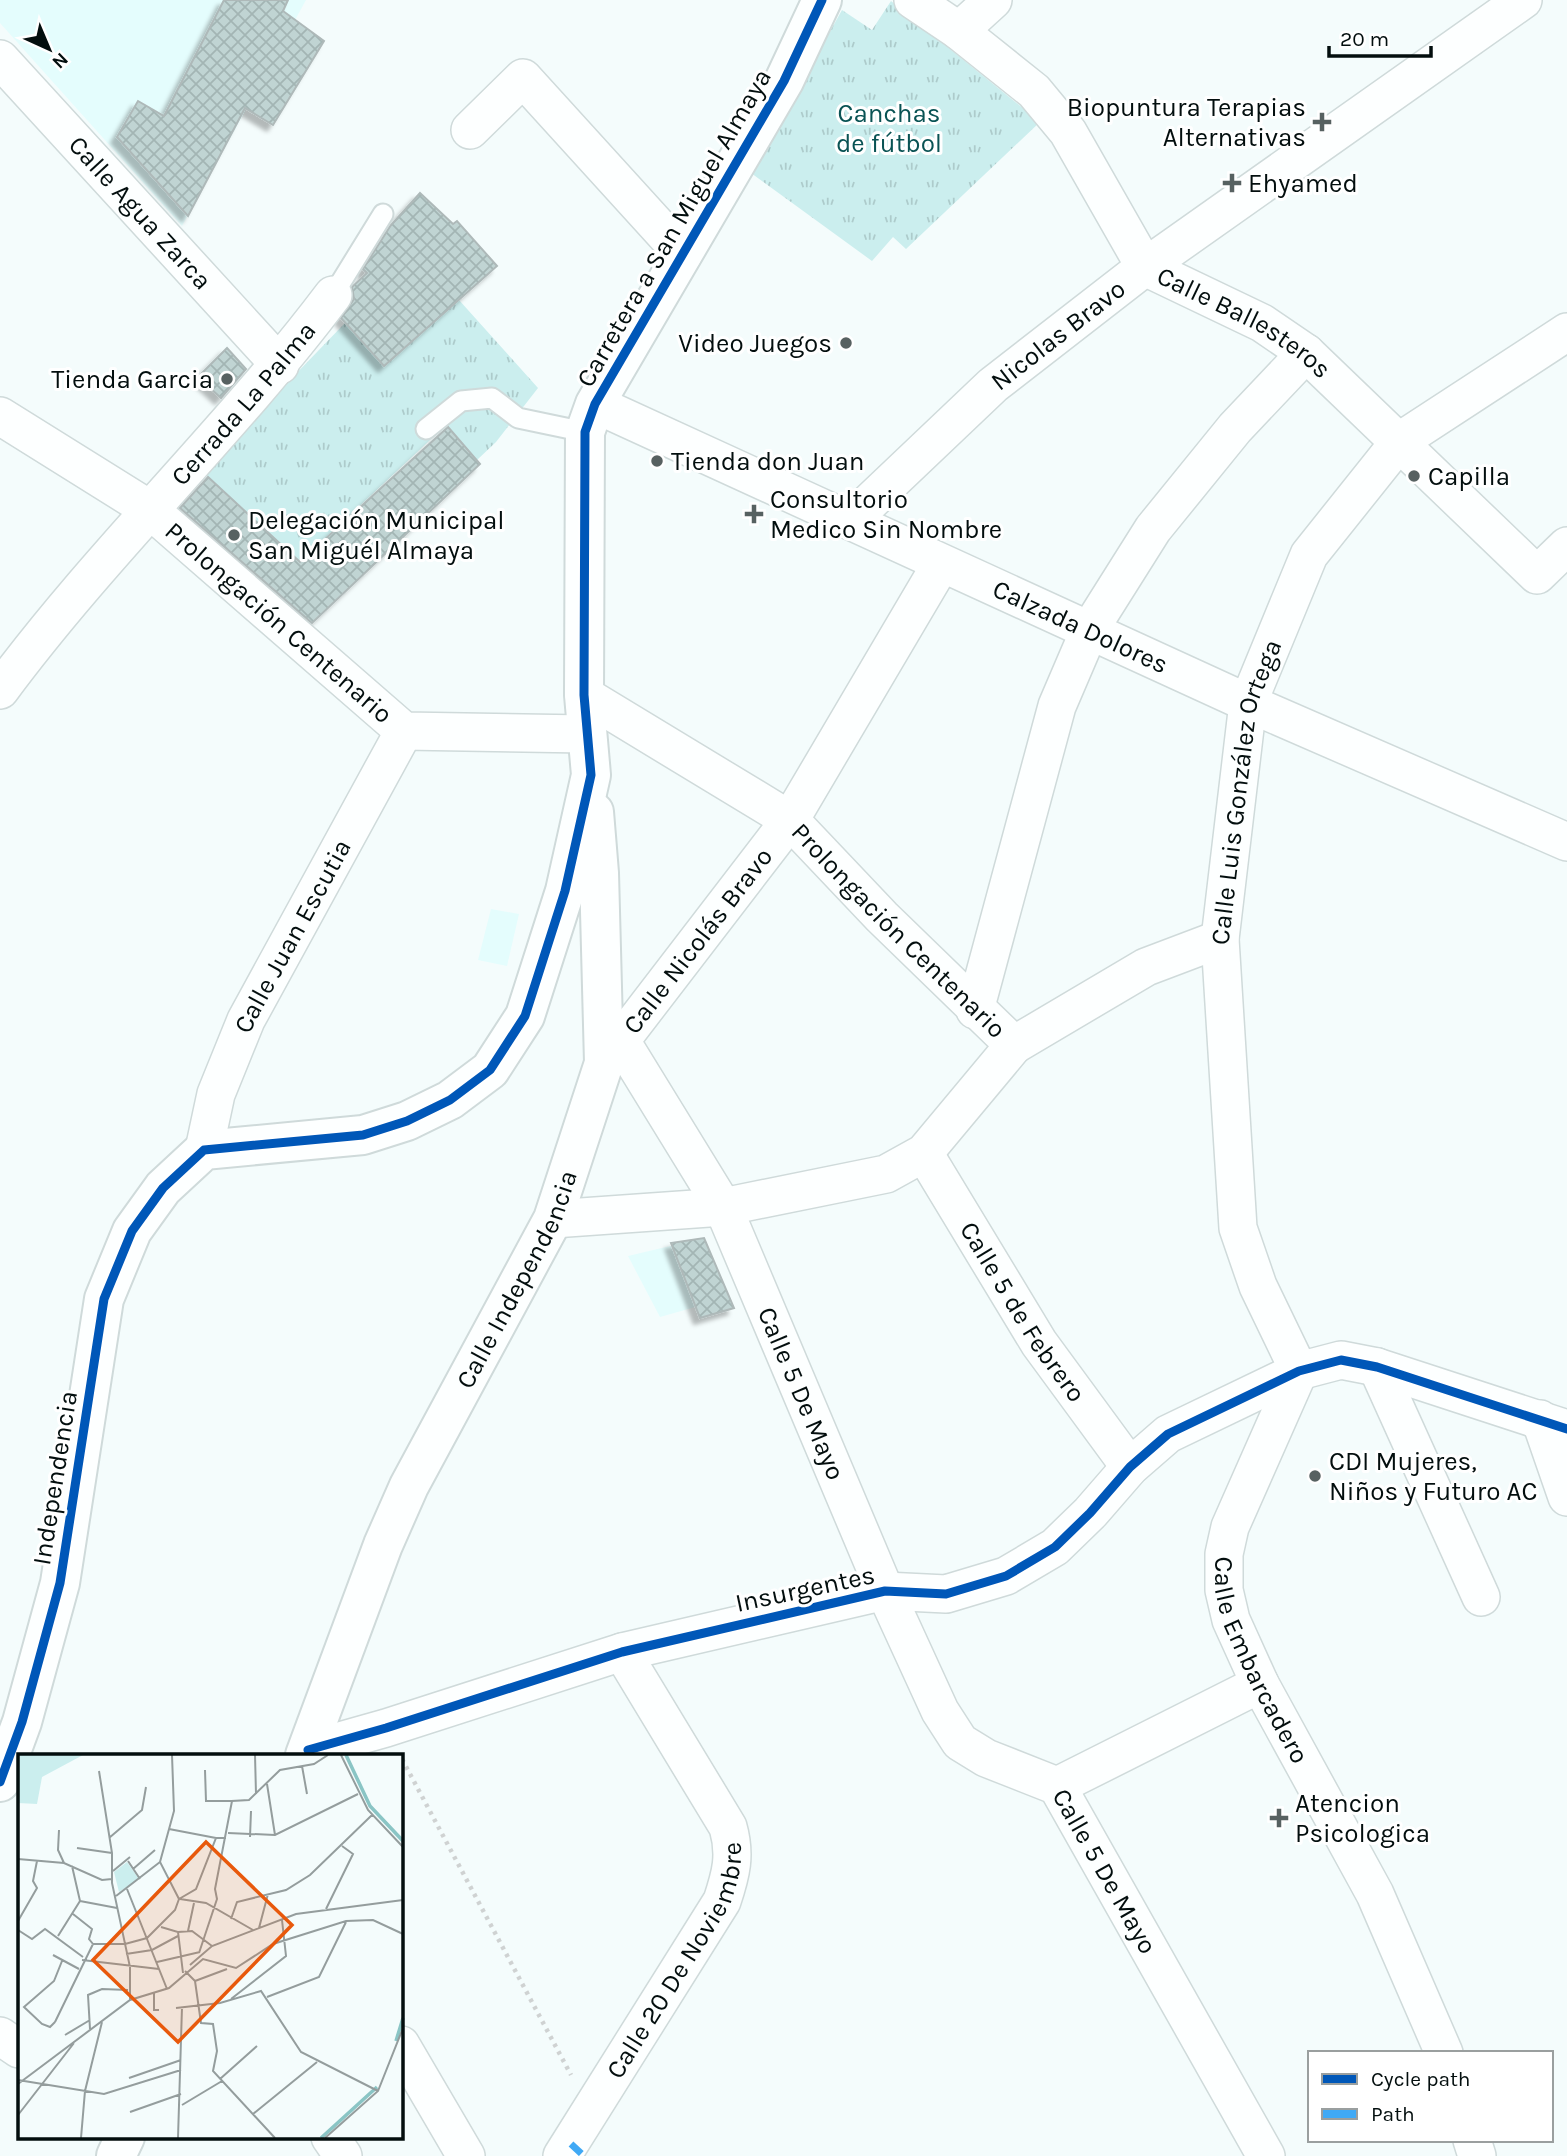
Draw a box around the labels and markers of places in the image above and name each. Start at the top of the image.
place label: Biopuntura Terapias Alternativas [1067,92,1306,153]
marker: Biopuntura Terapias Alternativas [1312,112,1332,132]
place label: Ehyamed [1248,168,1358,199]
marker: Ehyamed [1222,173,1242,193]
place label: Video Juegos [678,328,832,359]
marker: Video Juegos [838,335,854,351]
place label: Tienda Garcia [51,364,213,395]
marker: Tienda Garcia [219,371,235,387]
place label: Tienda don Juan [671,446,864,477]
marker: Tienda don Juan [649,453,665,469]
place label: Capilla [1428,461,1510,492]
marker: Capilla [1406,468,1422,484]
place label: Consultorio Medico Sin Nombre [770,484,1002,545]
marker: Consultorio Medico Sin Nombre [744,504,764,524]
place label: Delegación Municipal San Miguél Almaya [248,505,505,566]
marker: Delegación Municipal San Miguél Almaya [226,527,242,543]
place label: CDI Mujeres, Niños y Futuro AC [1329,1446,1537,1507]
marker: CDI Mujeres, Niños y Futuro AC [1307,1468,1323,1484]
place label: Atencion Psicologica [1295,1788,1430,1849]
marker: Atencion Psicologica [1269,1808,1289,1828]

